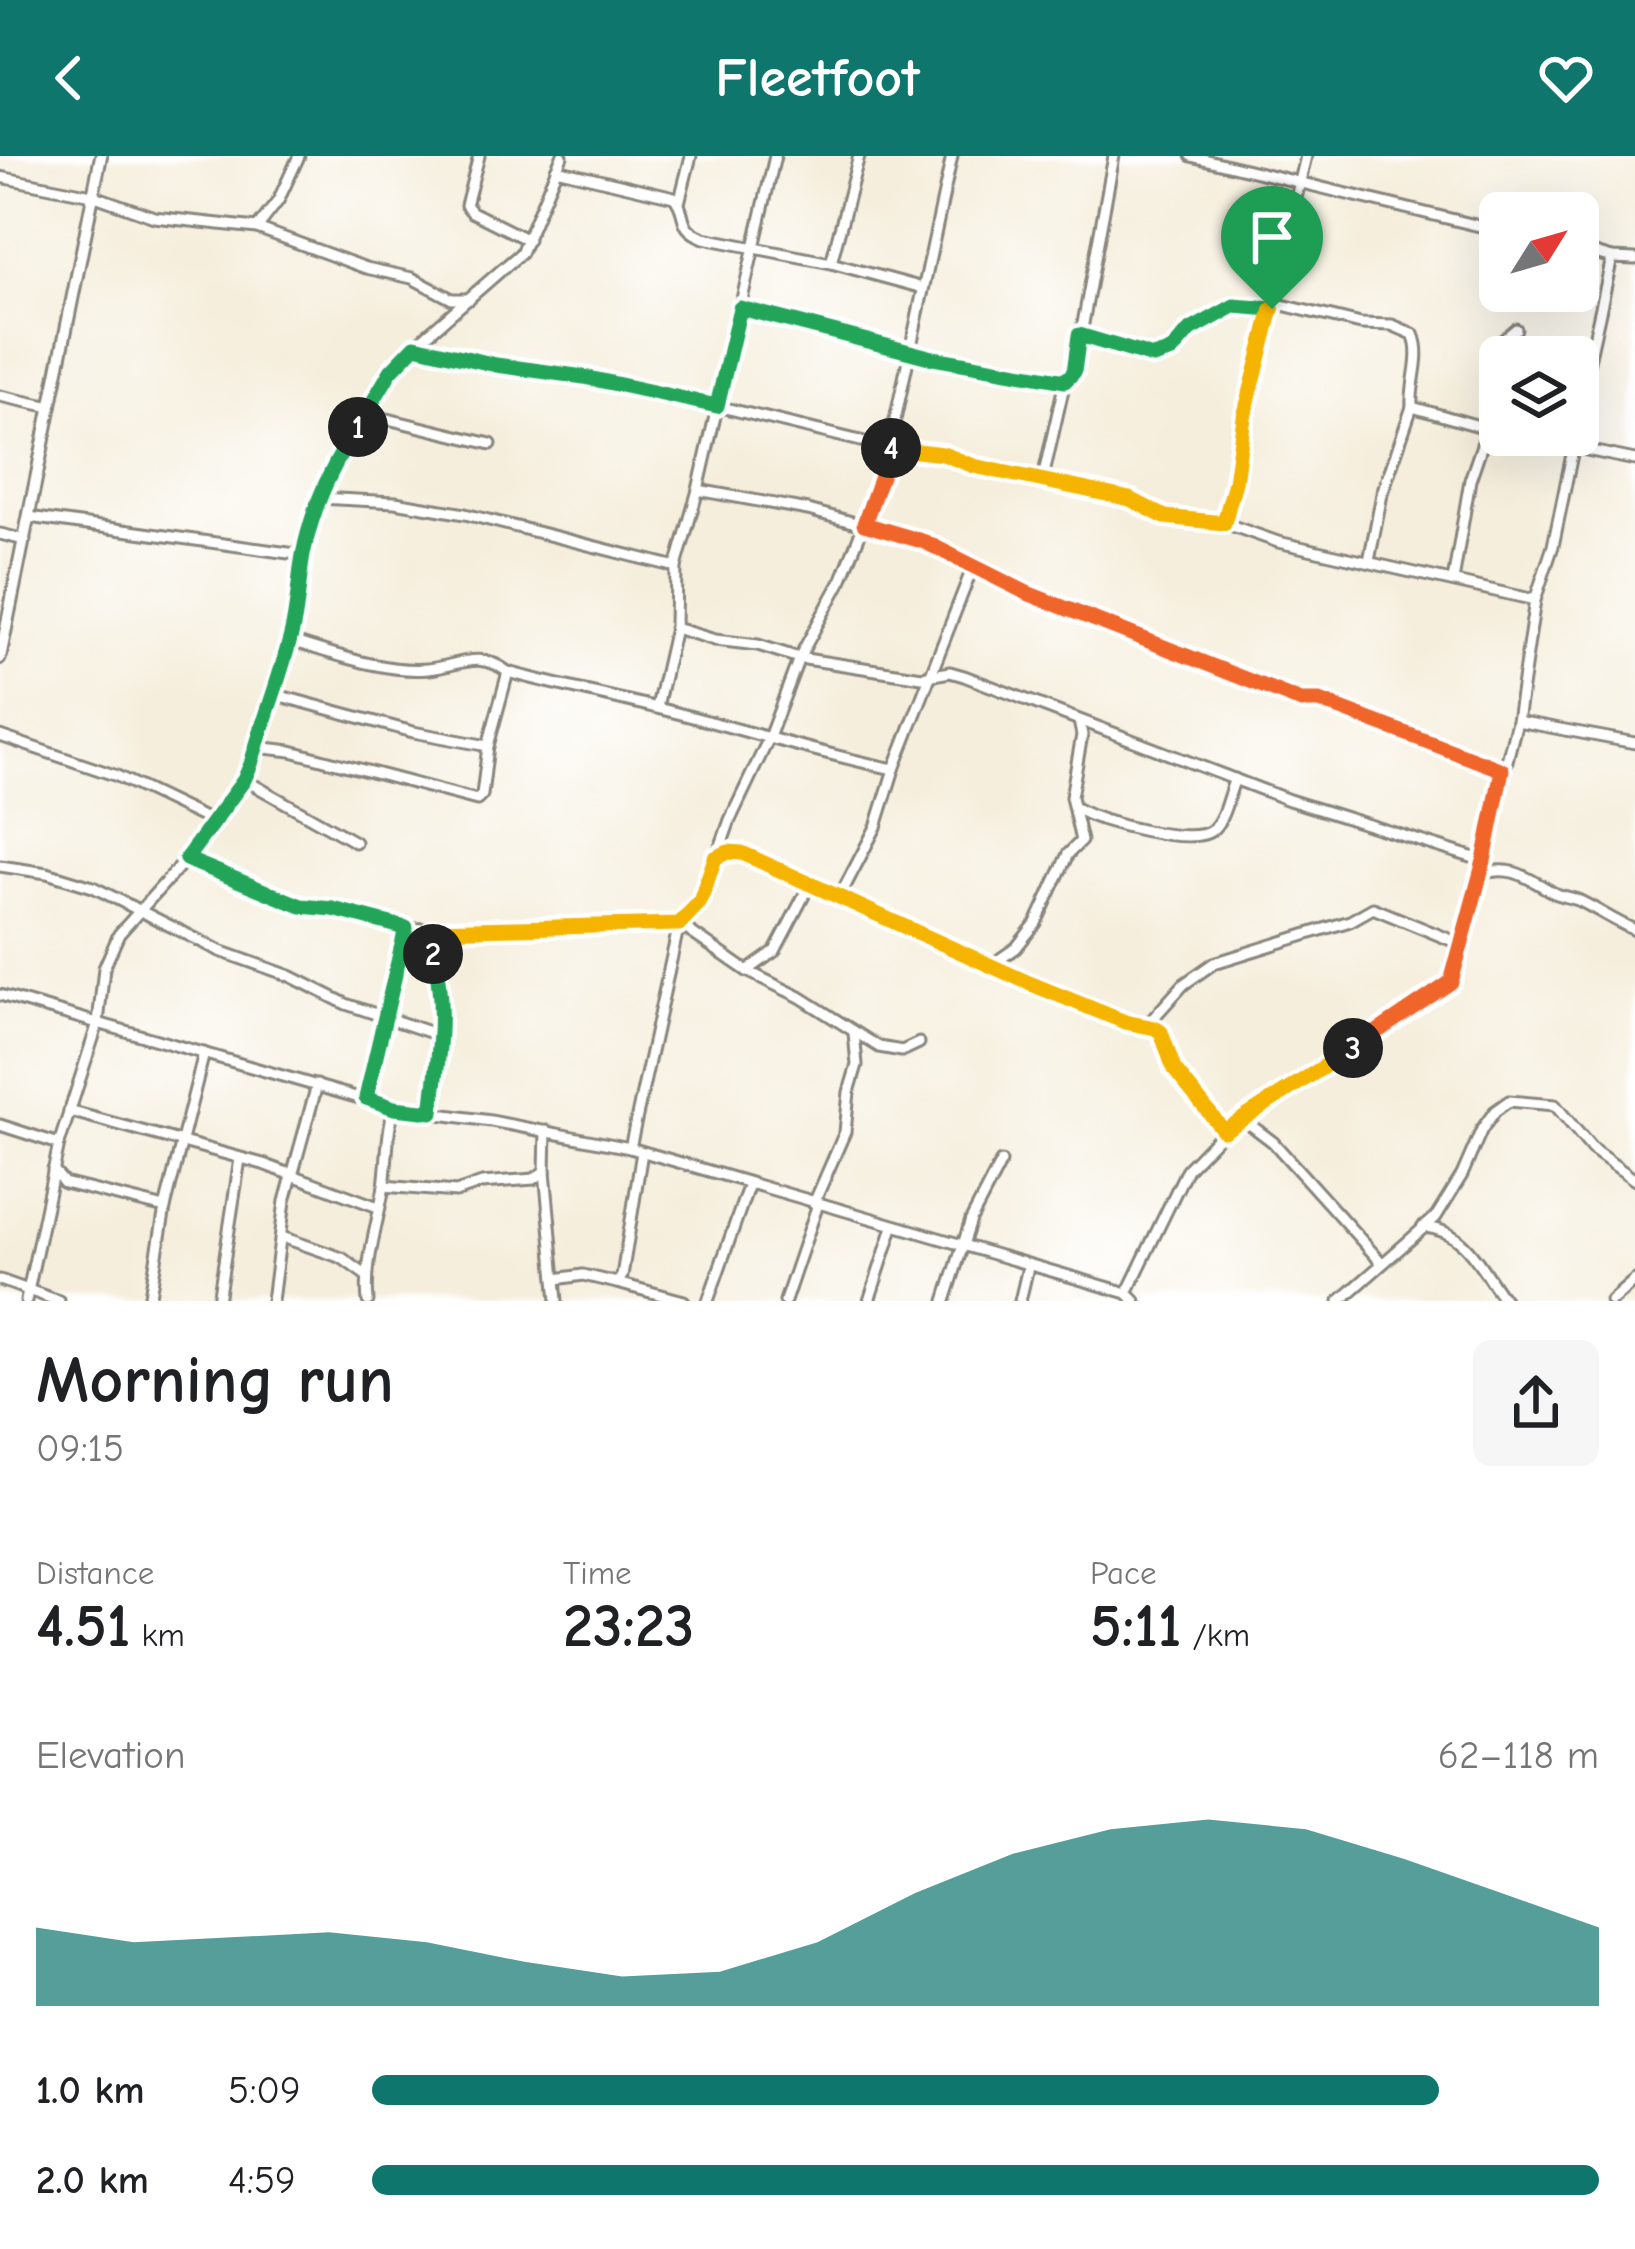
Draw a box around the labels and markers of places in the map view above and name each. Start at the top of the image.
pin [1221,186,1323,309]
pin: 1 [328,397,388,457]
pin: 4 [861,418,921,478]
pin: 2 [403,924,463,984]
pin: 3 [1323,1018,1383,1078]

